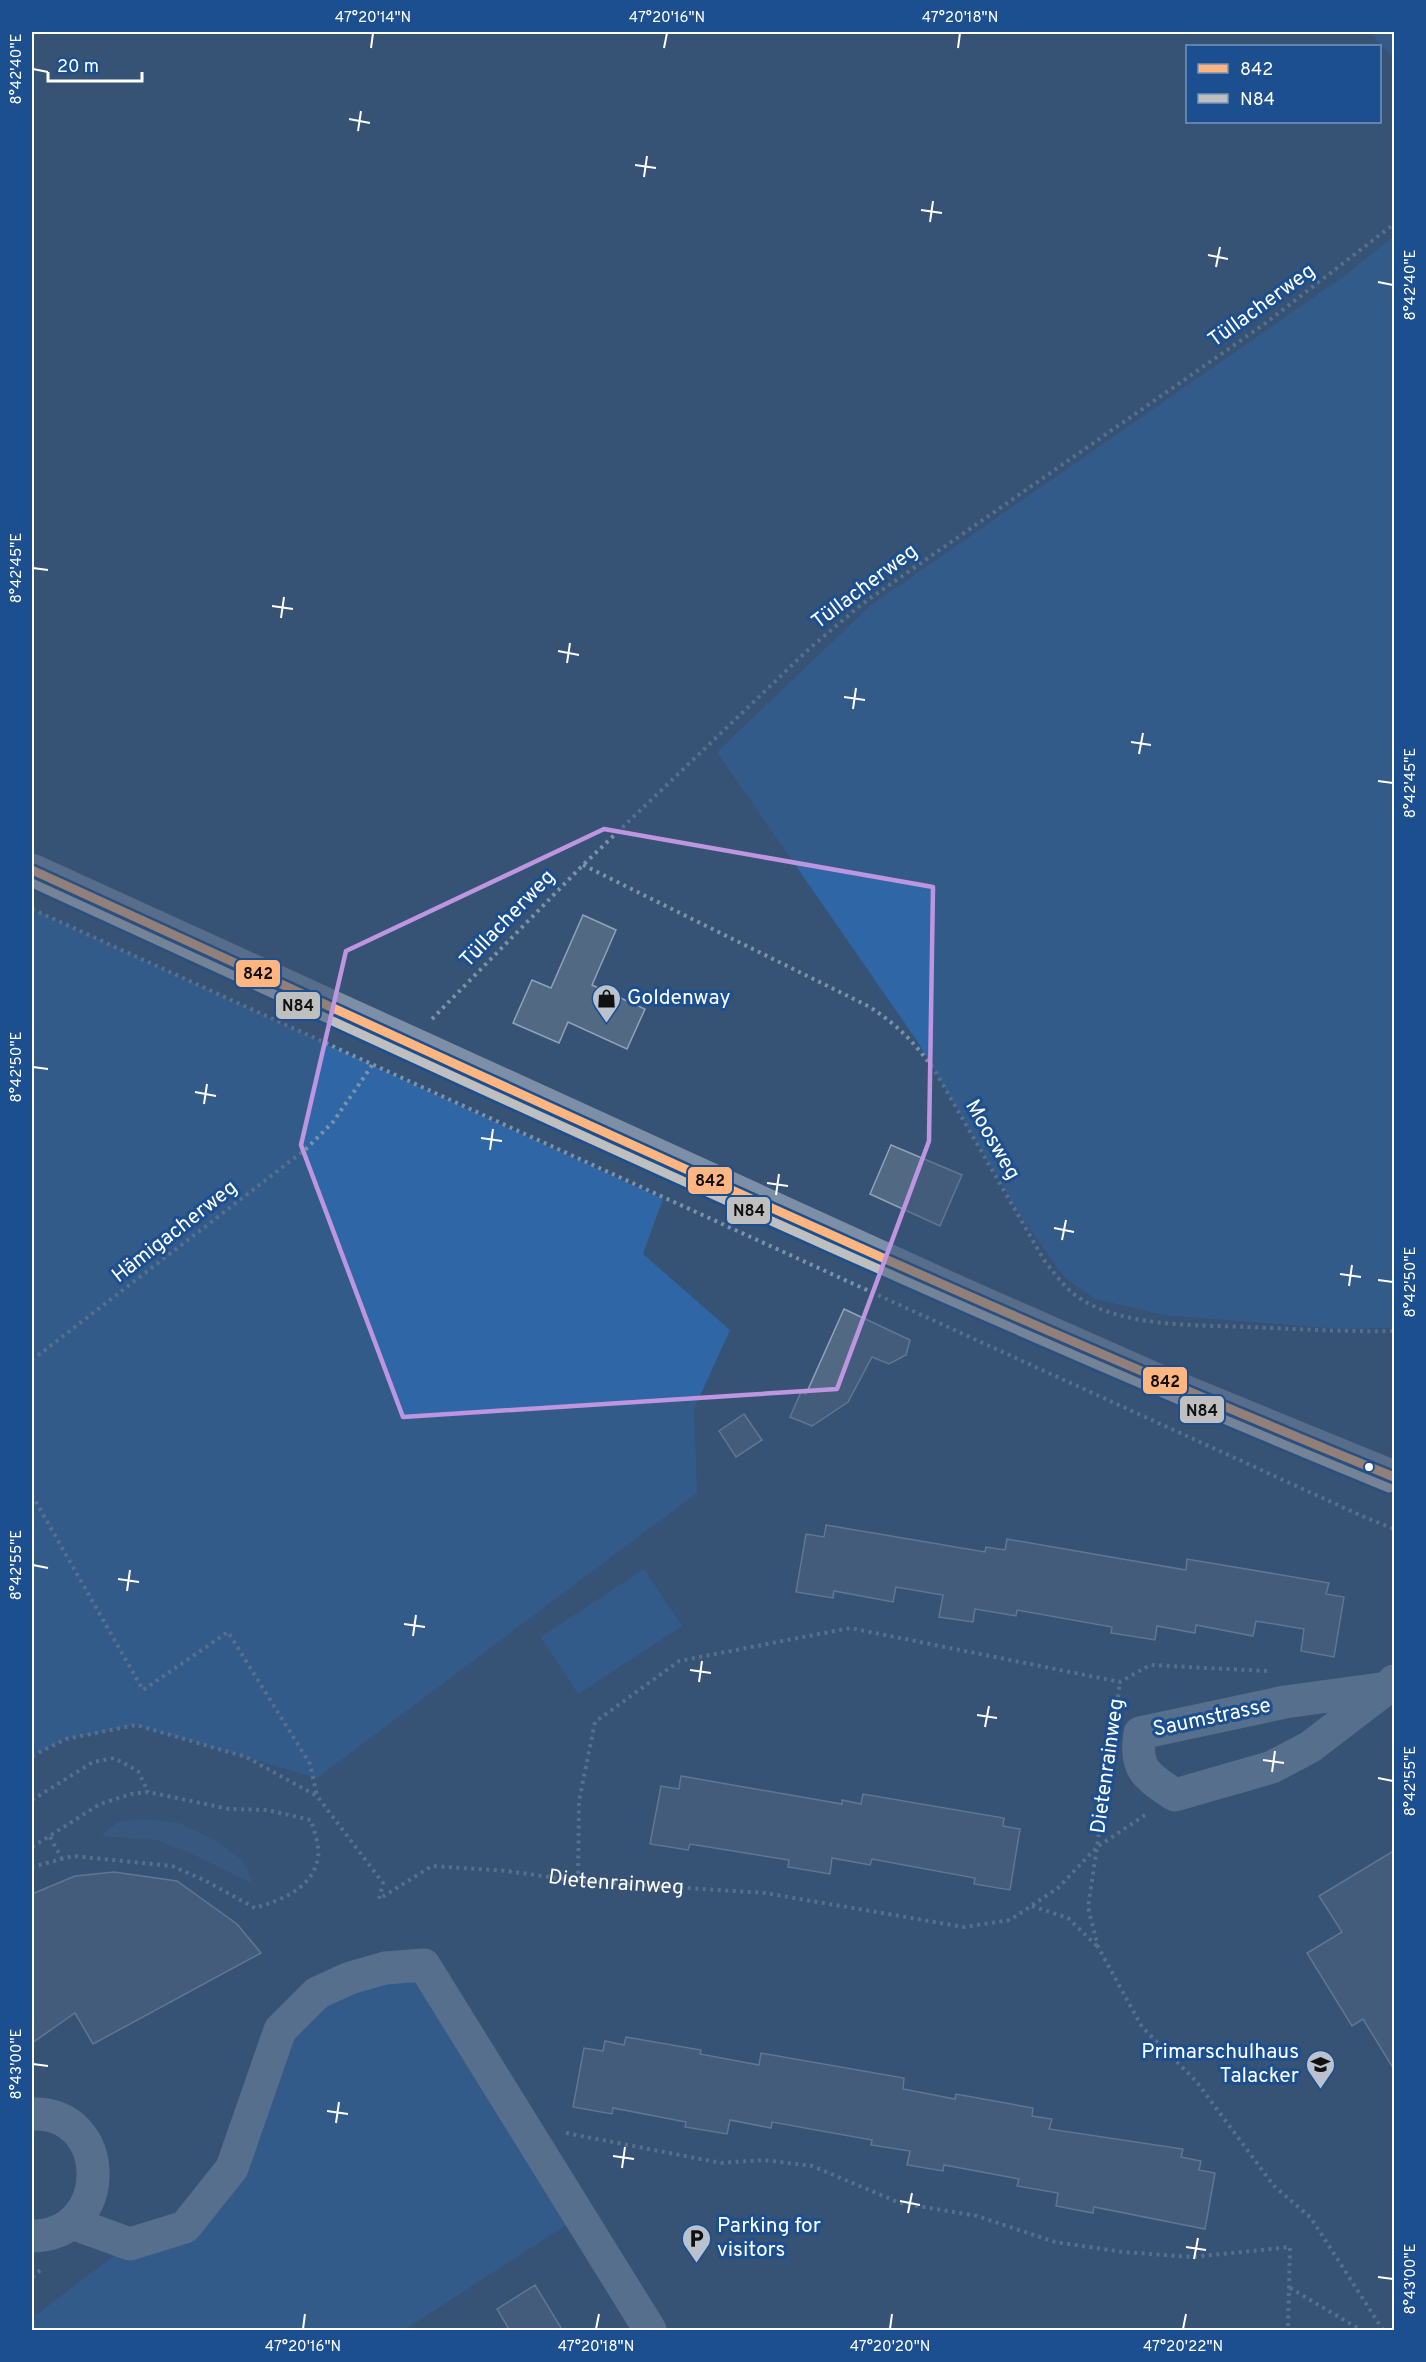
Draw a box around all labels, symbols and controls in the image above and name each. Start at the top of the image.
text: 47°20'14"N [335,9,411,28]
text: 47°20'16"N [629,9,705,28]
text: 47°20'18"N [922,9,998,28]
text: 8°42'40"E [8,33,27,104]
scale bar [48,45,142,83]
legend [1186,45,1381,123]
text: 20 m [57,56,99,79]
text: 842 [1240,59,1273,82]
text: N84 [1240,89,1275,112]
text: 8°42'40"E [1402,249,1421,320]
street label: Tüllacherweg [1203,258,1321,354]
text: 8°42'45"E [8,533,27,603]
street label: Tüllacherweg [806,538,924,636]
text: 8°42'45"E [1402,748,1421,818]
street label: Tüllacherweg [454,864,562,974]
line badge: 842 [235,959,281,988]
text: 842 [243,965,273,985]
shop icon: Goldenway [590,982,622,1024]
place label: Goldenway [627,985,731,1012]
line badge: N84 [275,991,321,1020]
text: N84 [282,997,314,1017]
text: 8°42'50"E [8,1032,27,1102]
street label: Moosweg [958,1095,1026,1185]
line badge: 842 [687,1166,733,1195]
text: 842 [695,1172,725,1192]
street label: Hämigacherweg [107,1174,243,1290]
line badge: N84 [726,1196,771,1225]
text: N84 [733,1202,765,1222]
text: 8°42'50"E [1402,1247,1421,1317]
line badge: 842 [1142,1366,1188,1395]
text: 842 [1150,1373,1180,1393]
line badge: N84 [1179,1395,1225,1424]
text: N84 [1186,1402,1218,1422]
unlabelled marker [1363,1461,1375,1473]
text: 8°42'55"E [8,1530,27,1600]
street label: Saumstrasse [1151,1692,1273,1744]
street label: Dietenrainweg [1085,1697,1131,1835]
text: 8°42'55"E [1402,1746,1421,1816]
street label: Dietenrainweg [546,1863,685,1901]
text: 8°43'00"E [8,2028,27,2100]
place label: Primarschulhaus Talacker [1141,2039,1299,2090]
school or university icon: Primarschulhaus Talacker [1304,2048,1336,2090]
place label: Parking for visitors [717,2213,821,2264]
parking icon: Parking for visitors [680,2222,712,2264]
text: 8°43'00"E [1402,2243,1421,2315]
text: 47°20'16"N [265,2338,341,2357]
text: 47°20'18"N [558,2338,634,2357]
text: 47°20'20"N [850,2338,930,2357]
text: 47°20'22"N [1143,2338,1223,2357]

